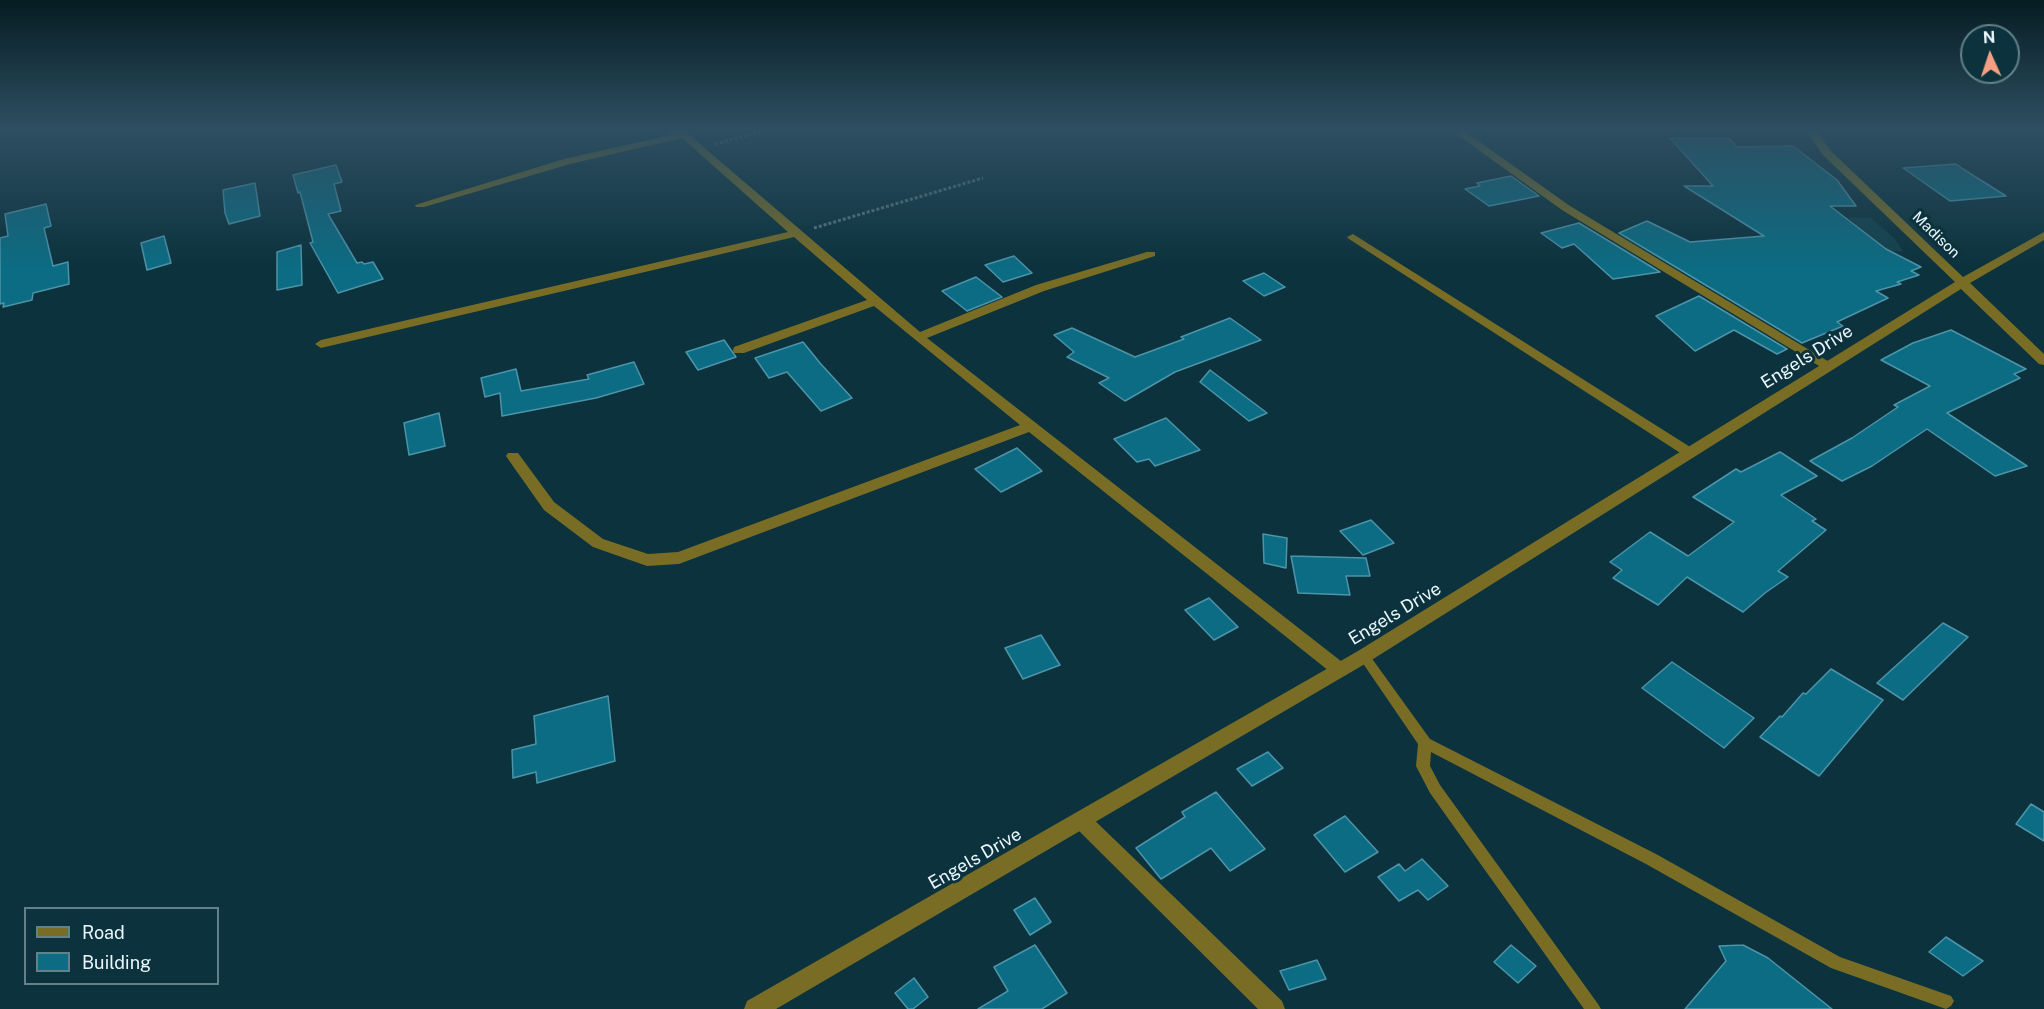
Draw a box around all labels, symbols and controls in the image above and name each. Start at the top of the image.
north arrow [1960,24,2020,84]
text: N [1982,28,1996,47]
street label: Madison [1909,208,1963,262]
street label: Engels Drive [1757,320,1857,394]
street label: Engels Drive [1345,578,1445,650]
street label: Engels Drive [924,824,1026,894]
legend [24,907,219,985]
text: Road [82,922,125,943]
text: Building [82,952,151,973]

